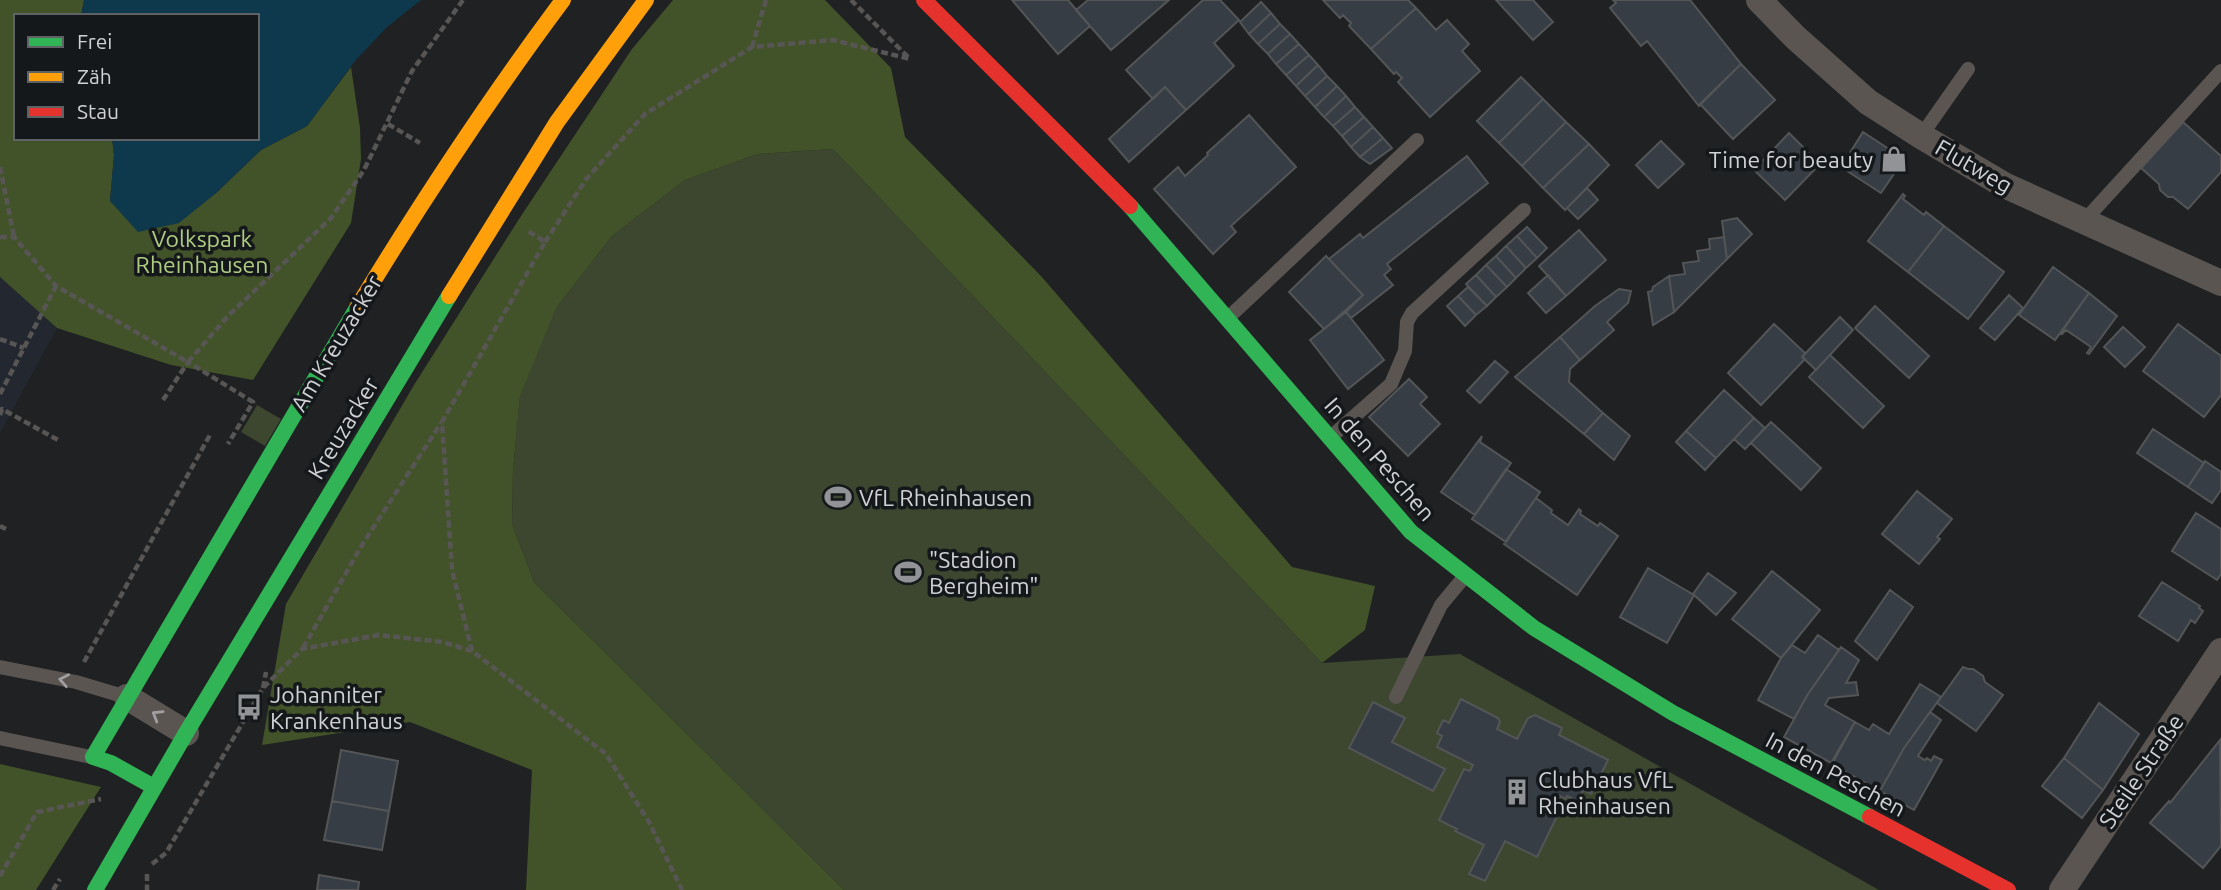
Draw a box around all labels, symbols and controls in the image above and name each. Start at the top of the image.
legend [14,14,259,140]
text: Frei [77,29,112,53]
text: Zäh [77,64,112,88]
text: Stau [77,99,119,123]
street label: Flutweg [1931,134,2017,198]
shop icon: Time for beauty [1879,144,1909,174]
place label: Time for beauty [1709,147,1873,172]
park label: Volkspark Rheinhausen [136,226,268,277]
street label: Am Kreuzacker [286,270,387,416]
street label: Kreuzacker [303,372,383,483]
street label: In den Peschen [1320,393,1440,525]
sports icon: VfL Rheinhausen [823,482,853,512]
place label: VfL Rheinhausen [859,485,1032,510]
place label: "Stadion Bergheim" [929,547,1038,598]
sports icon: "Stadion Bergheim" [893,557,923,587]
one-way arrow [58,673,70,688]
place label: Johanniter Krankenhaus [270,682,403,733]
bus stop icon: Johanniter Krankenhaus [234,692,264,722]
one-way arrow [151,710,164,723]
street label: Steile Straße [2094,710,2188,832]
street label: In den Peschen [1762,727,1910,821]
place label: Clubhaus VfL Rheinhausen [1538,767,1673,818]
building icon: Clubhaus VfL Rheinhausen [1502,777,1532,807]

